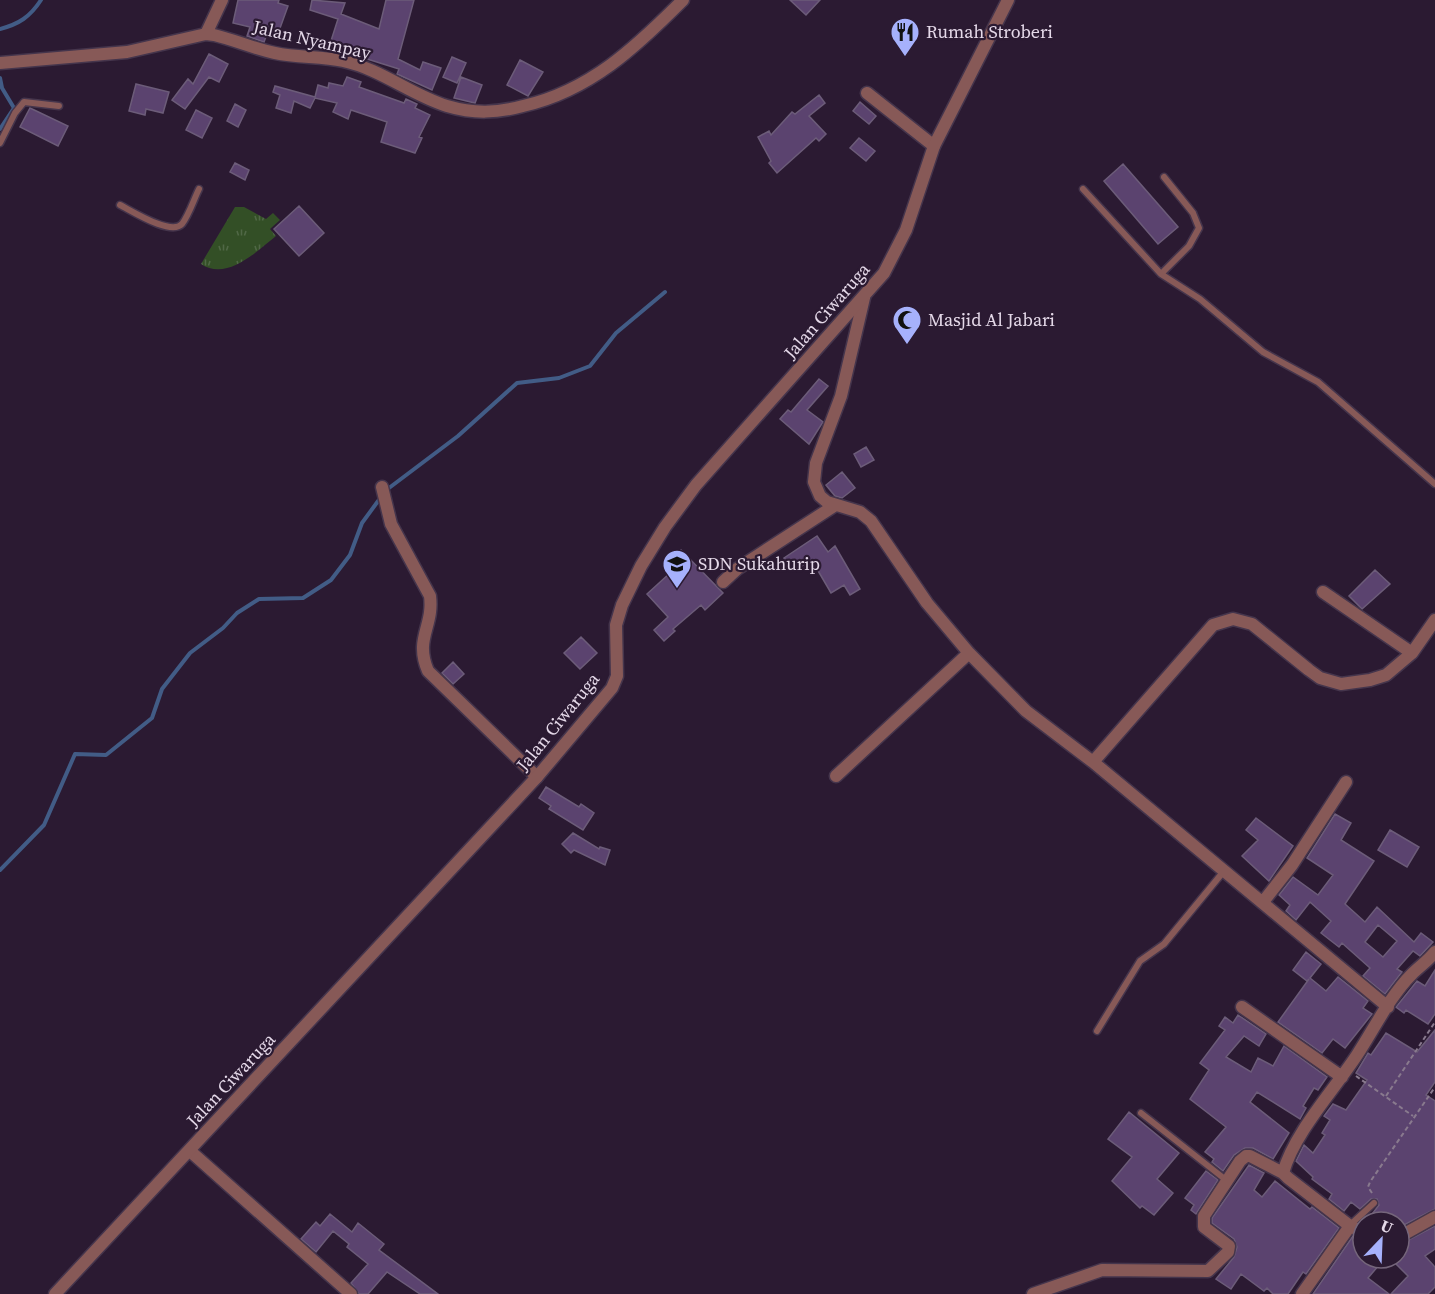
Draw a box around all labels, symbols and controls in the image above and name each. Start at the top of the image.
street label: Jalan Nyampay [250,14,374,65]
restaurant icon: Rumah Stroberi [889,16,921,58]
place label: Rumah Stroberi [926,19,1053,44]
street label: Jalan Ciwaruga [777,257,876,365]
mosque icon: Masjid Al Jabari [891,304,923,346]
place label: Masjid Al Jabari [928,307,1055,332]
school or university icon: SDN Sukahurip [661,548,693,590]
place label: SDN Sukahurip [698,551,820,576]
street label: Jalan Ciwaruga [510,667,606,777]
street label: Jalan Ciwaruga [180,1027,281,1133]
north arrow [1351,1210,1411,1270]
text: U [1377,1214,1397,1239]

